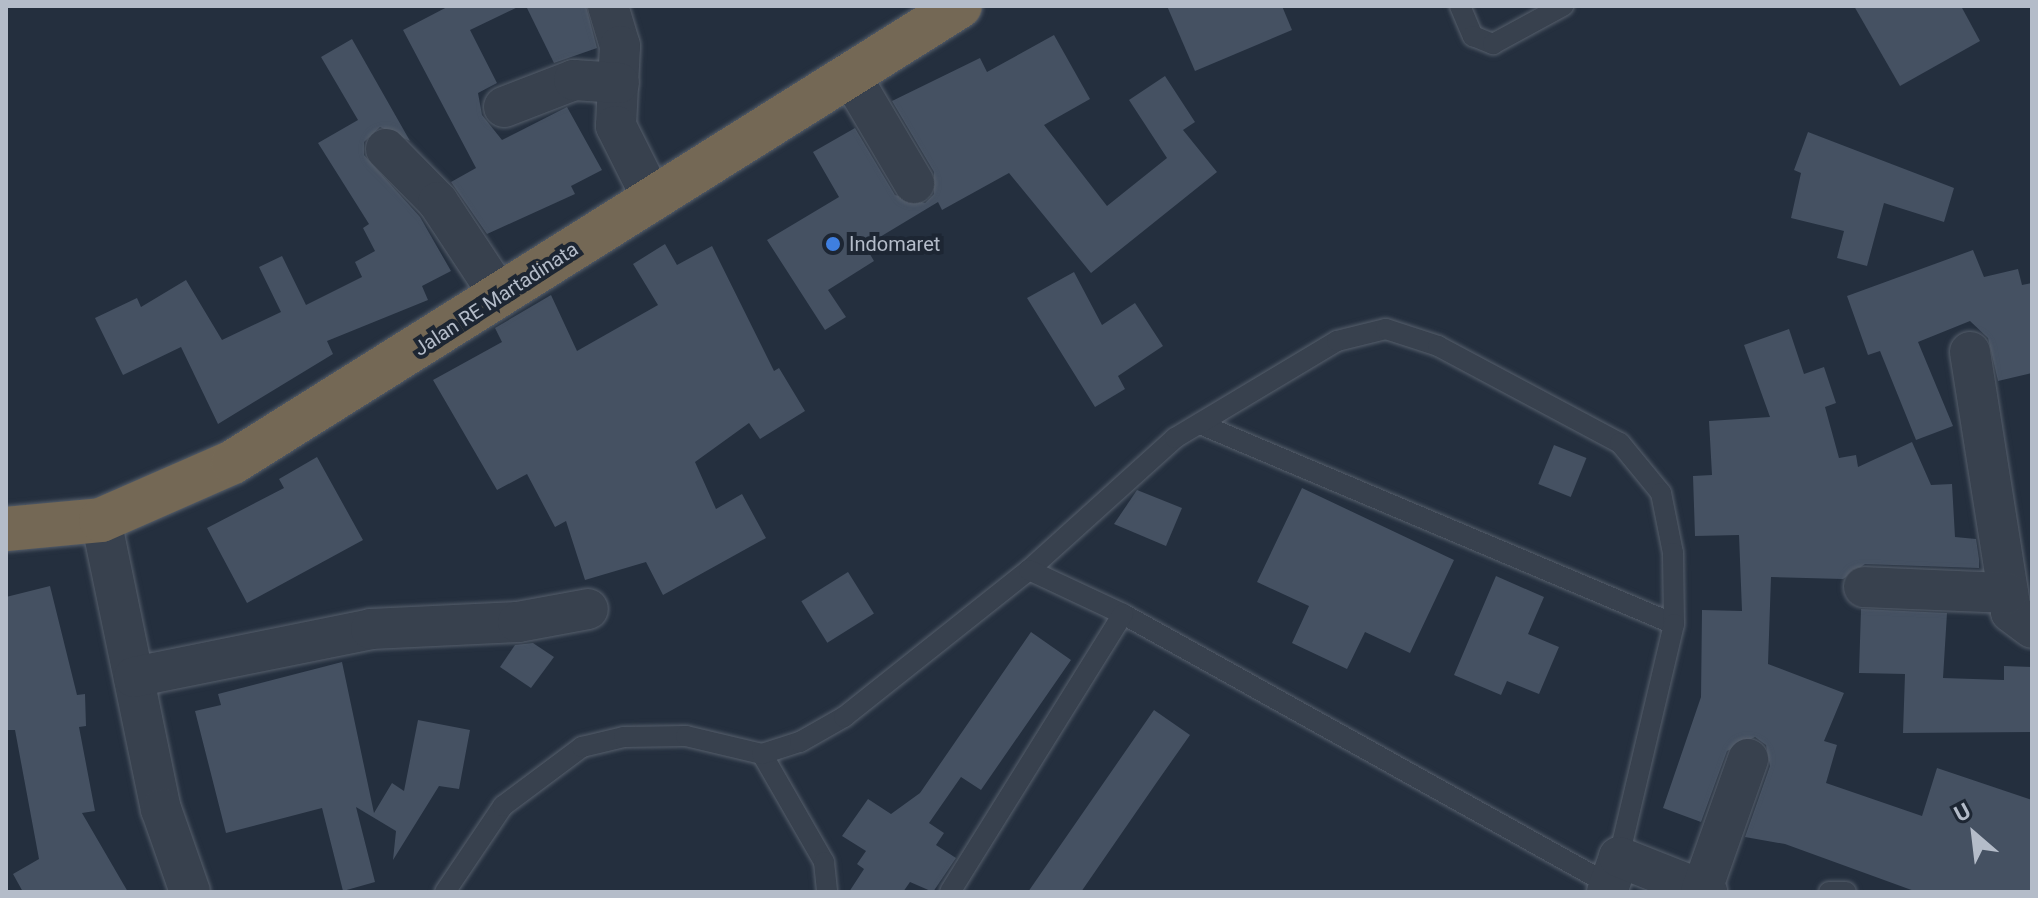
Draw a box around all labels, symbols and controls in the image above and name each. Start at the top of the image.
place label: Indomaret [849,232,940,256]
marker: Indomaret [824,235,842,253]
street label: Jalan RE Martadinata [409,237,583,361]
north arrow [1934,794,2014,874]
text: U [1950,798,1975,827]

